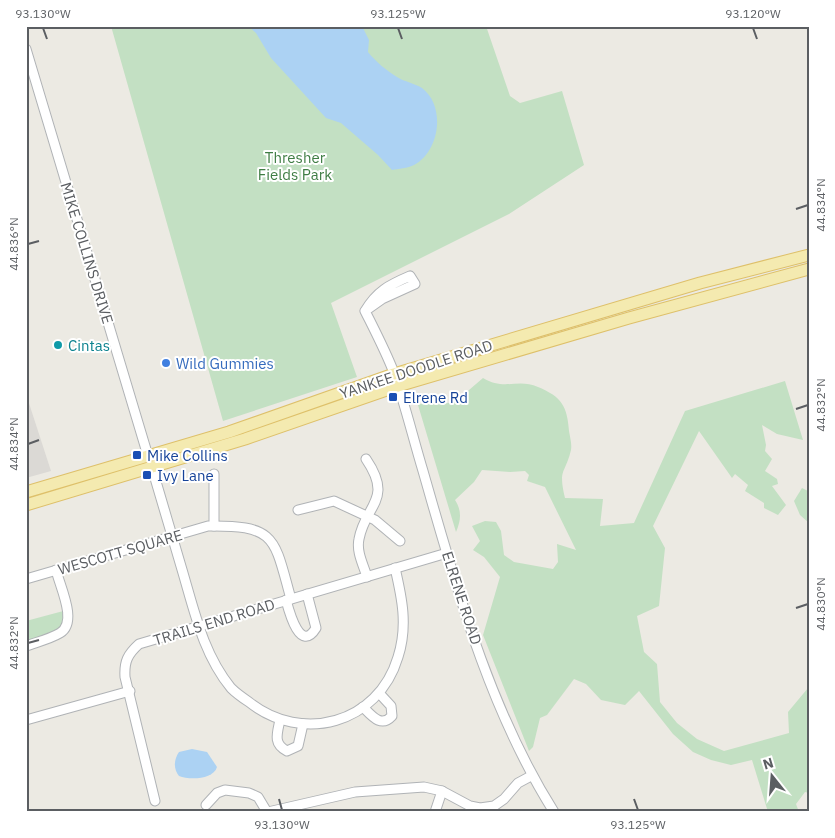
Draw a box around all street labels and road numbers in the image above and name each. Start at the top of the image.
street label: MIKE COLLINS DRIVE [56,180,118,326]
street label: YANKEE DOODLE ROAD [337,335,495,403]
street label: WESCOTT SQUARE [56,525,184,579]
street label: ELRENE ROAD [438,549,486,647]
street label: TRAILS END ROAD [151,594,277,650]

